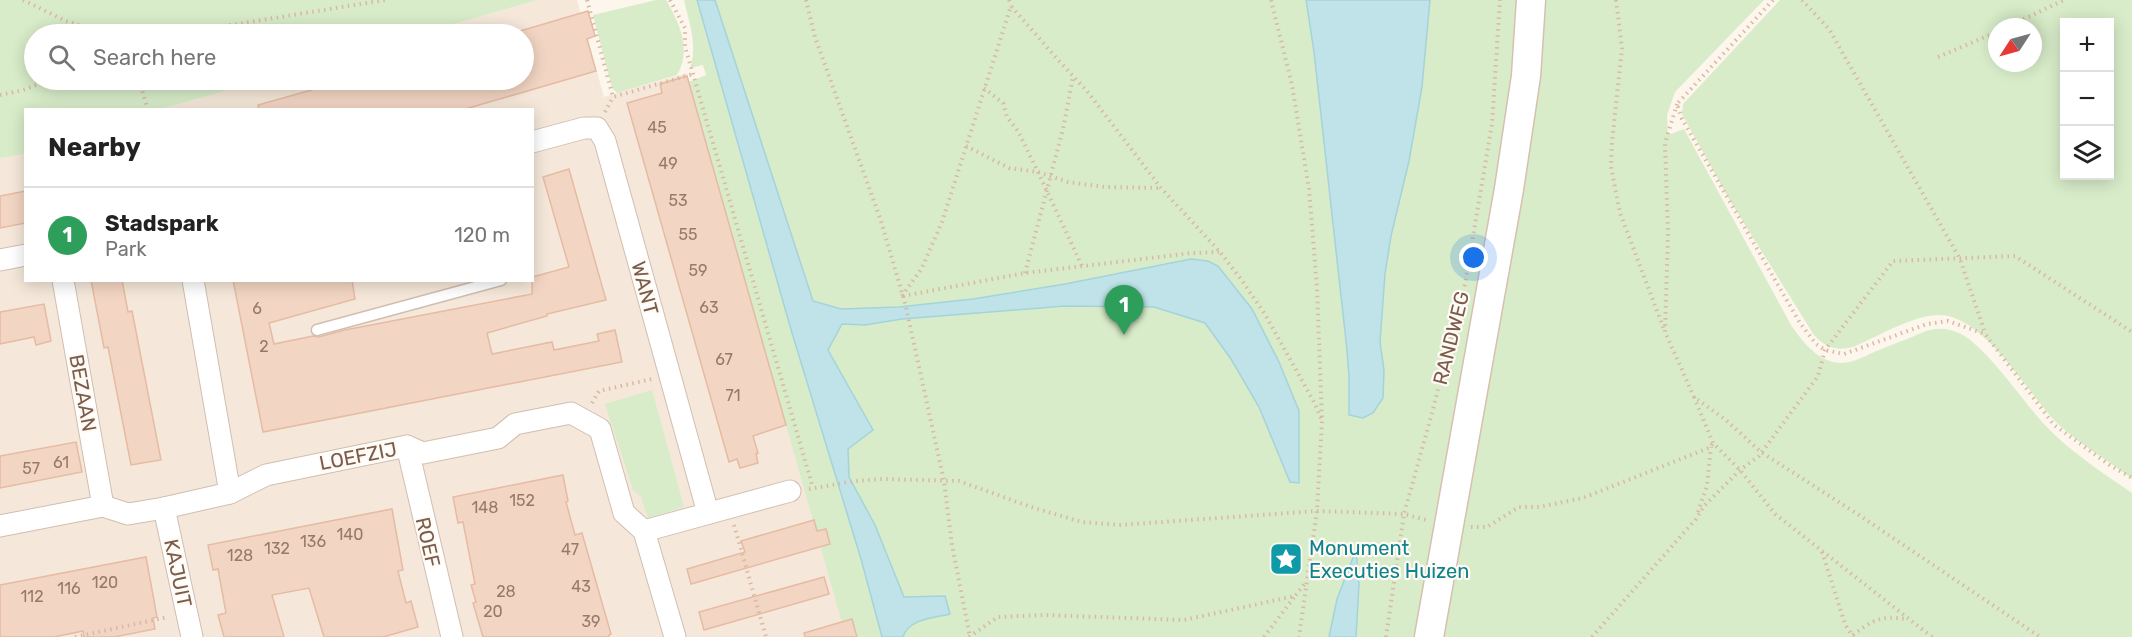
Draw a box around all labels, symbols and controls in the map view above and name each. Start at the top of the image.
north arrow [1988,18,2042,72]
map controls [2060,18,2114,180]
button: + [2060,18,2114,72]
search box [24,24,534,90]
icon: search [45,41,78,74]
text: Search here [93,44,216,71]
button: − [2060,72,2114,126]
house number: 45 [647,118,667,137]
button: layers [2060,126,2114,180]
text: Nearby [48,132,141,163]
house number: 49 [658,154,678,173]
house number: 53 [668,191,688,210]
text: Stadspark [105,210,219,237]
text: 1 [63,223,72,247]
text: 120 m [454,223,510,247]
house number: 55 [678,225,698,244]
text: Park [105,237,147,261]
your location [1459,243,1488,272]
street label: WANT [626,259,664,318]
house number: 59 [689,261,708,280]
pin: 1 [1104,286,1144,335]
street label: RANDWEG [1428,289,1474,387]
house number: 63 [699,298,719,317]
house number: 6 [252,299,262,318]
house number: 2 [259,337,269,356]
house number: 67 [715,350,733,369]
street label: BEZAAN [64,352,102,434]
house number: 71 [725,386,741,405]
street label: LOEFZIJ [317,437,399,475]
house number: 61 [53,453,69,472]
house number: 57 [22,459,40,478]
house number: 152 [509,491,535,510]
house number: 148 [472,498,498,517]
street label: ROEF [411,515,445,569]
house number: 140 [337,525,363,544]
house number: 136 [300,532,326,551]
place label: Monument Executies Huizen [1309,536,1469,583]
street label: KAJUIT [159,537,197,610]
house number: 132 [264,539,290,558]
house number: 47 [561,540,579,559]
place icon: Monument Executies Huizen [1268,541,1304,577]
house number: 128 [227,546,253,565]
house number: 120 [92,573,118,592]
house number: 43 [571,577,591,596]
house number: 116 [57,579,81,598]
house number: 28 [496,582,516,601]
house number: 112 [20,587,44,606]
house number: 20 [483,602,503,621]
house number: 39 [581,612,601,631]

